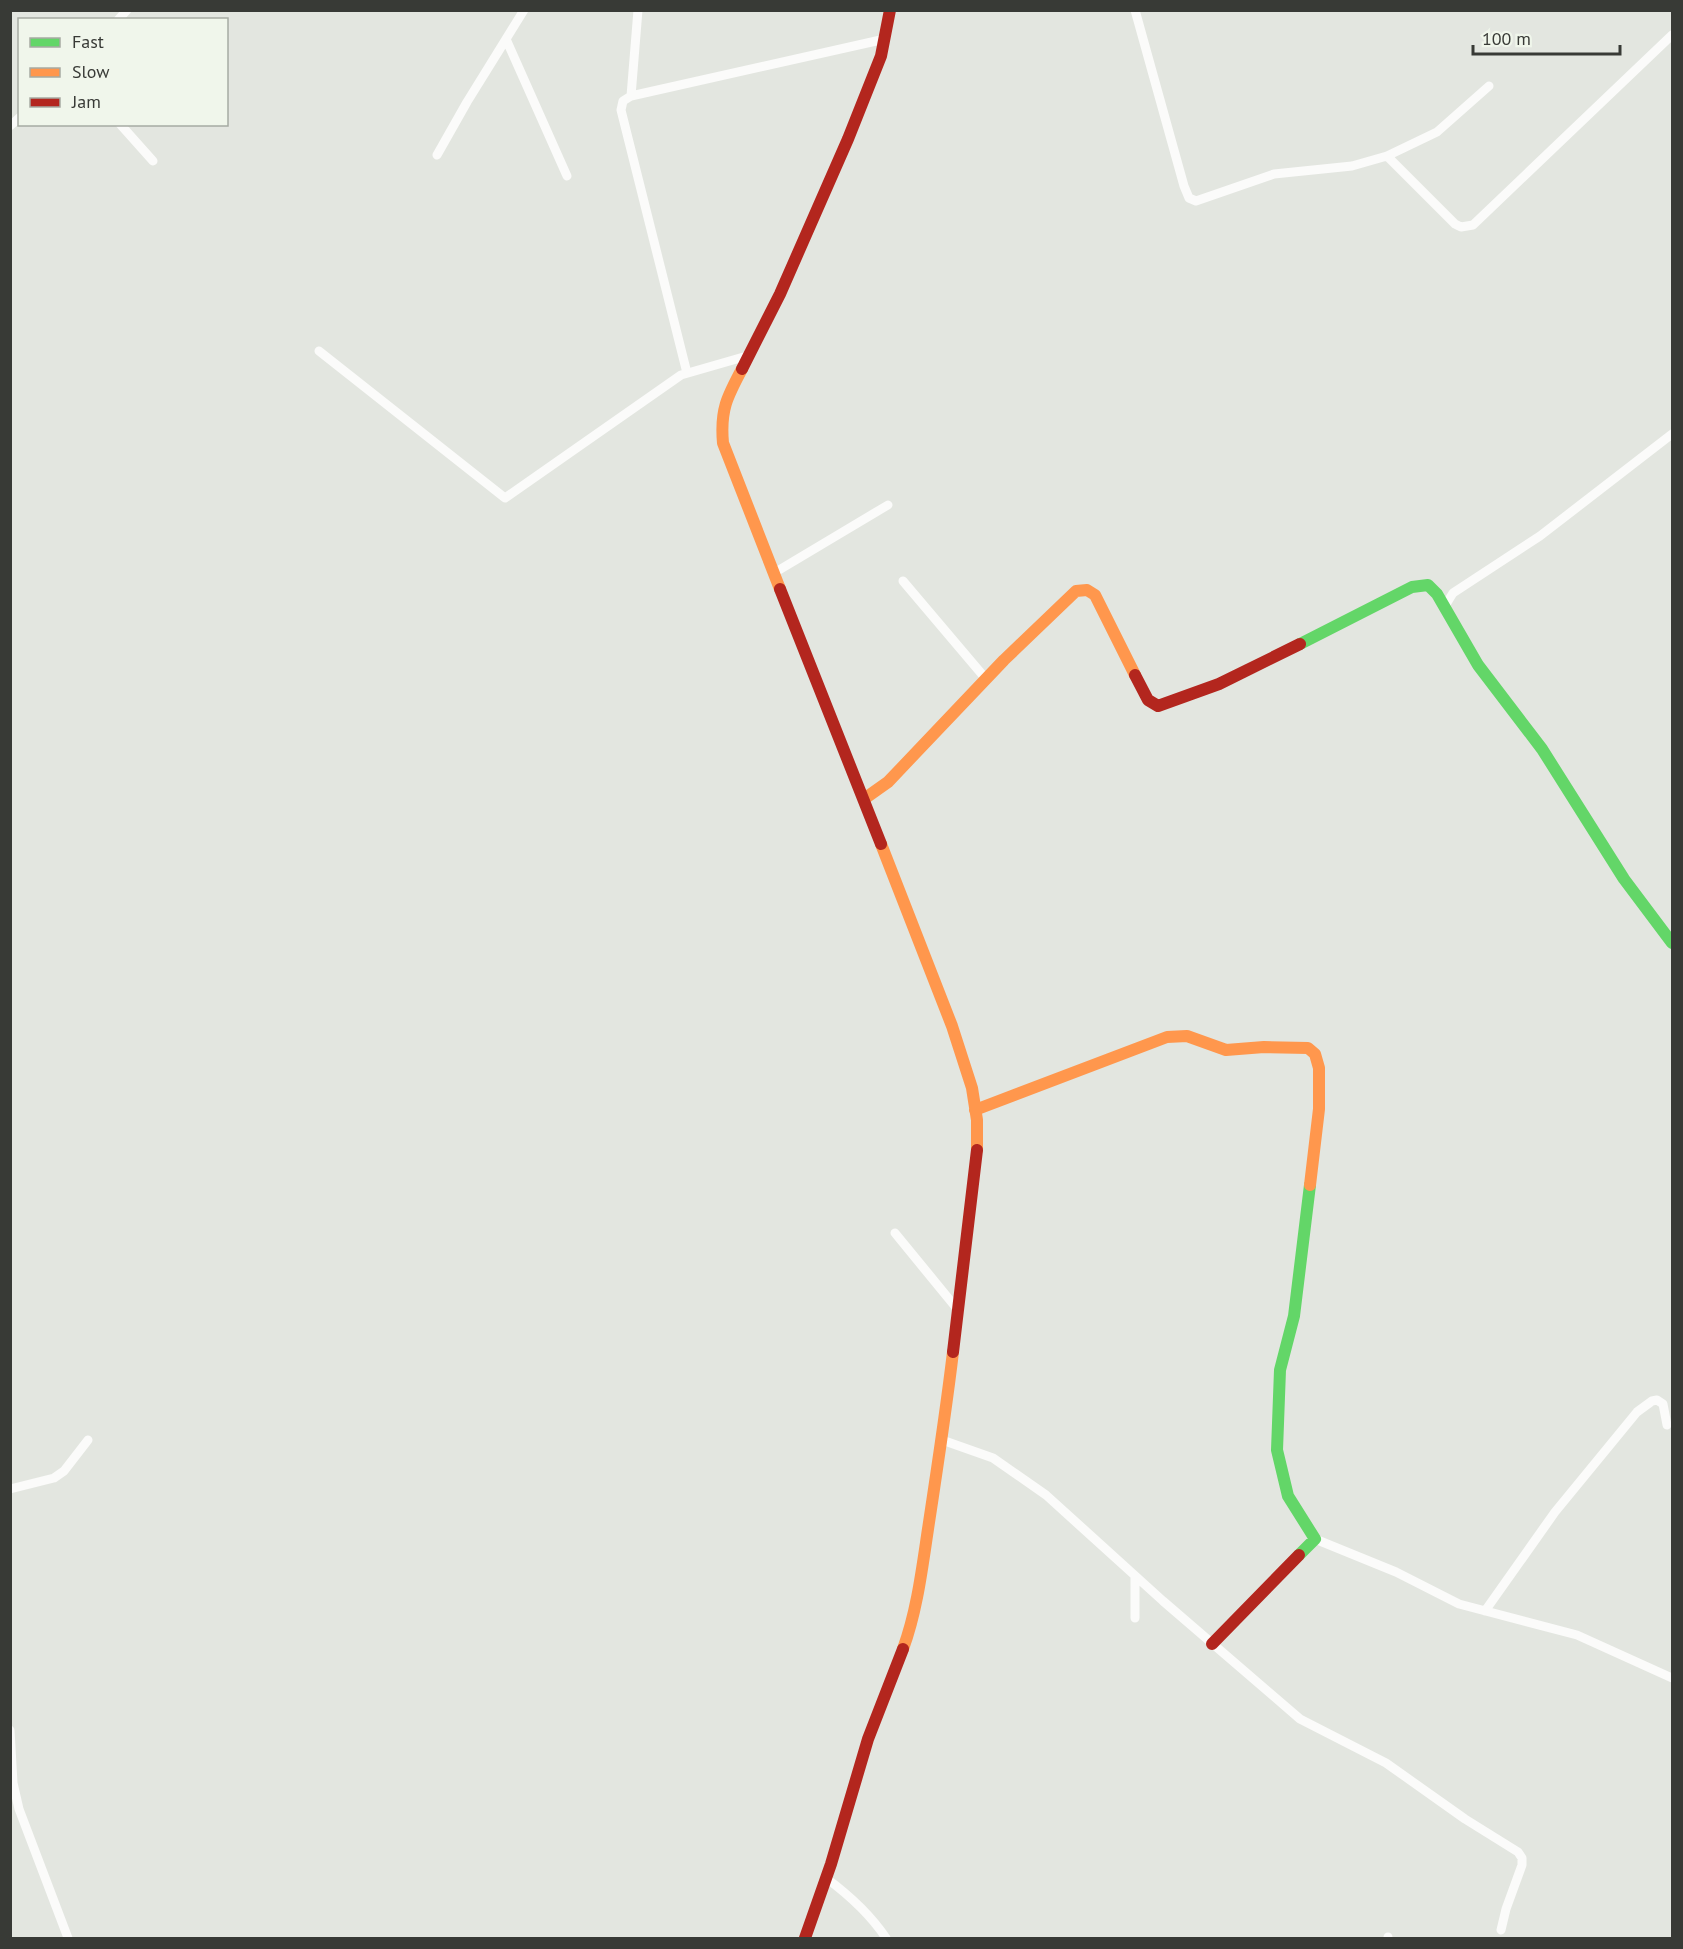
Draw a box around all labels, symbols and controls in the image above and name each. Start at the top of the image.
legend [18,18,228,126]
scale bar [1473,18,1620,56]
text: 100 m [1482,27,1531,50]
text: Fast [72,30,104,53]
text: Slow [72,60,110,83]
text: Jam [71,90,101,113]

